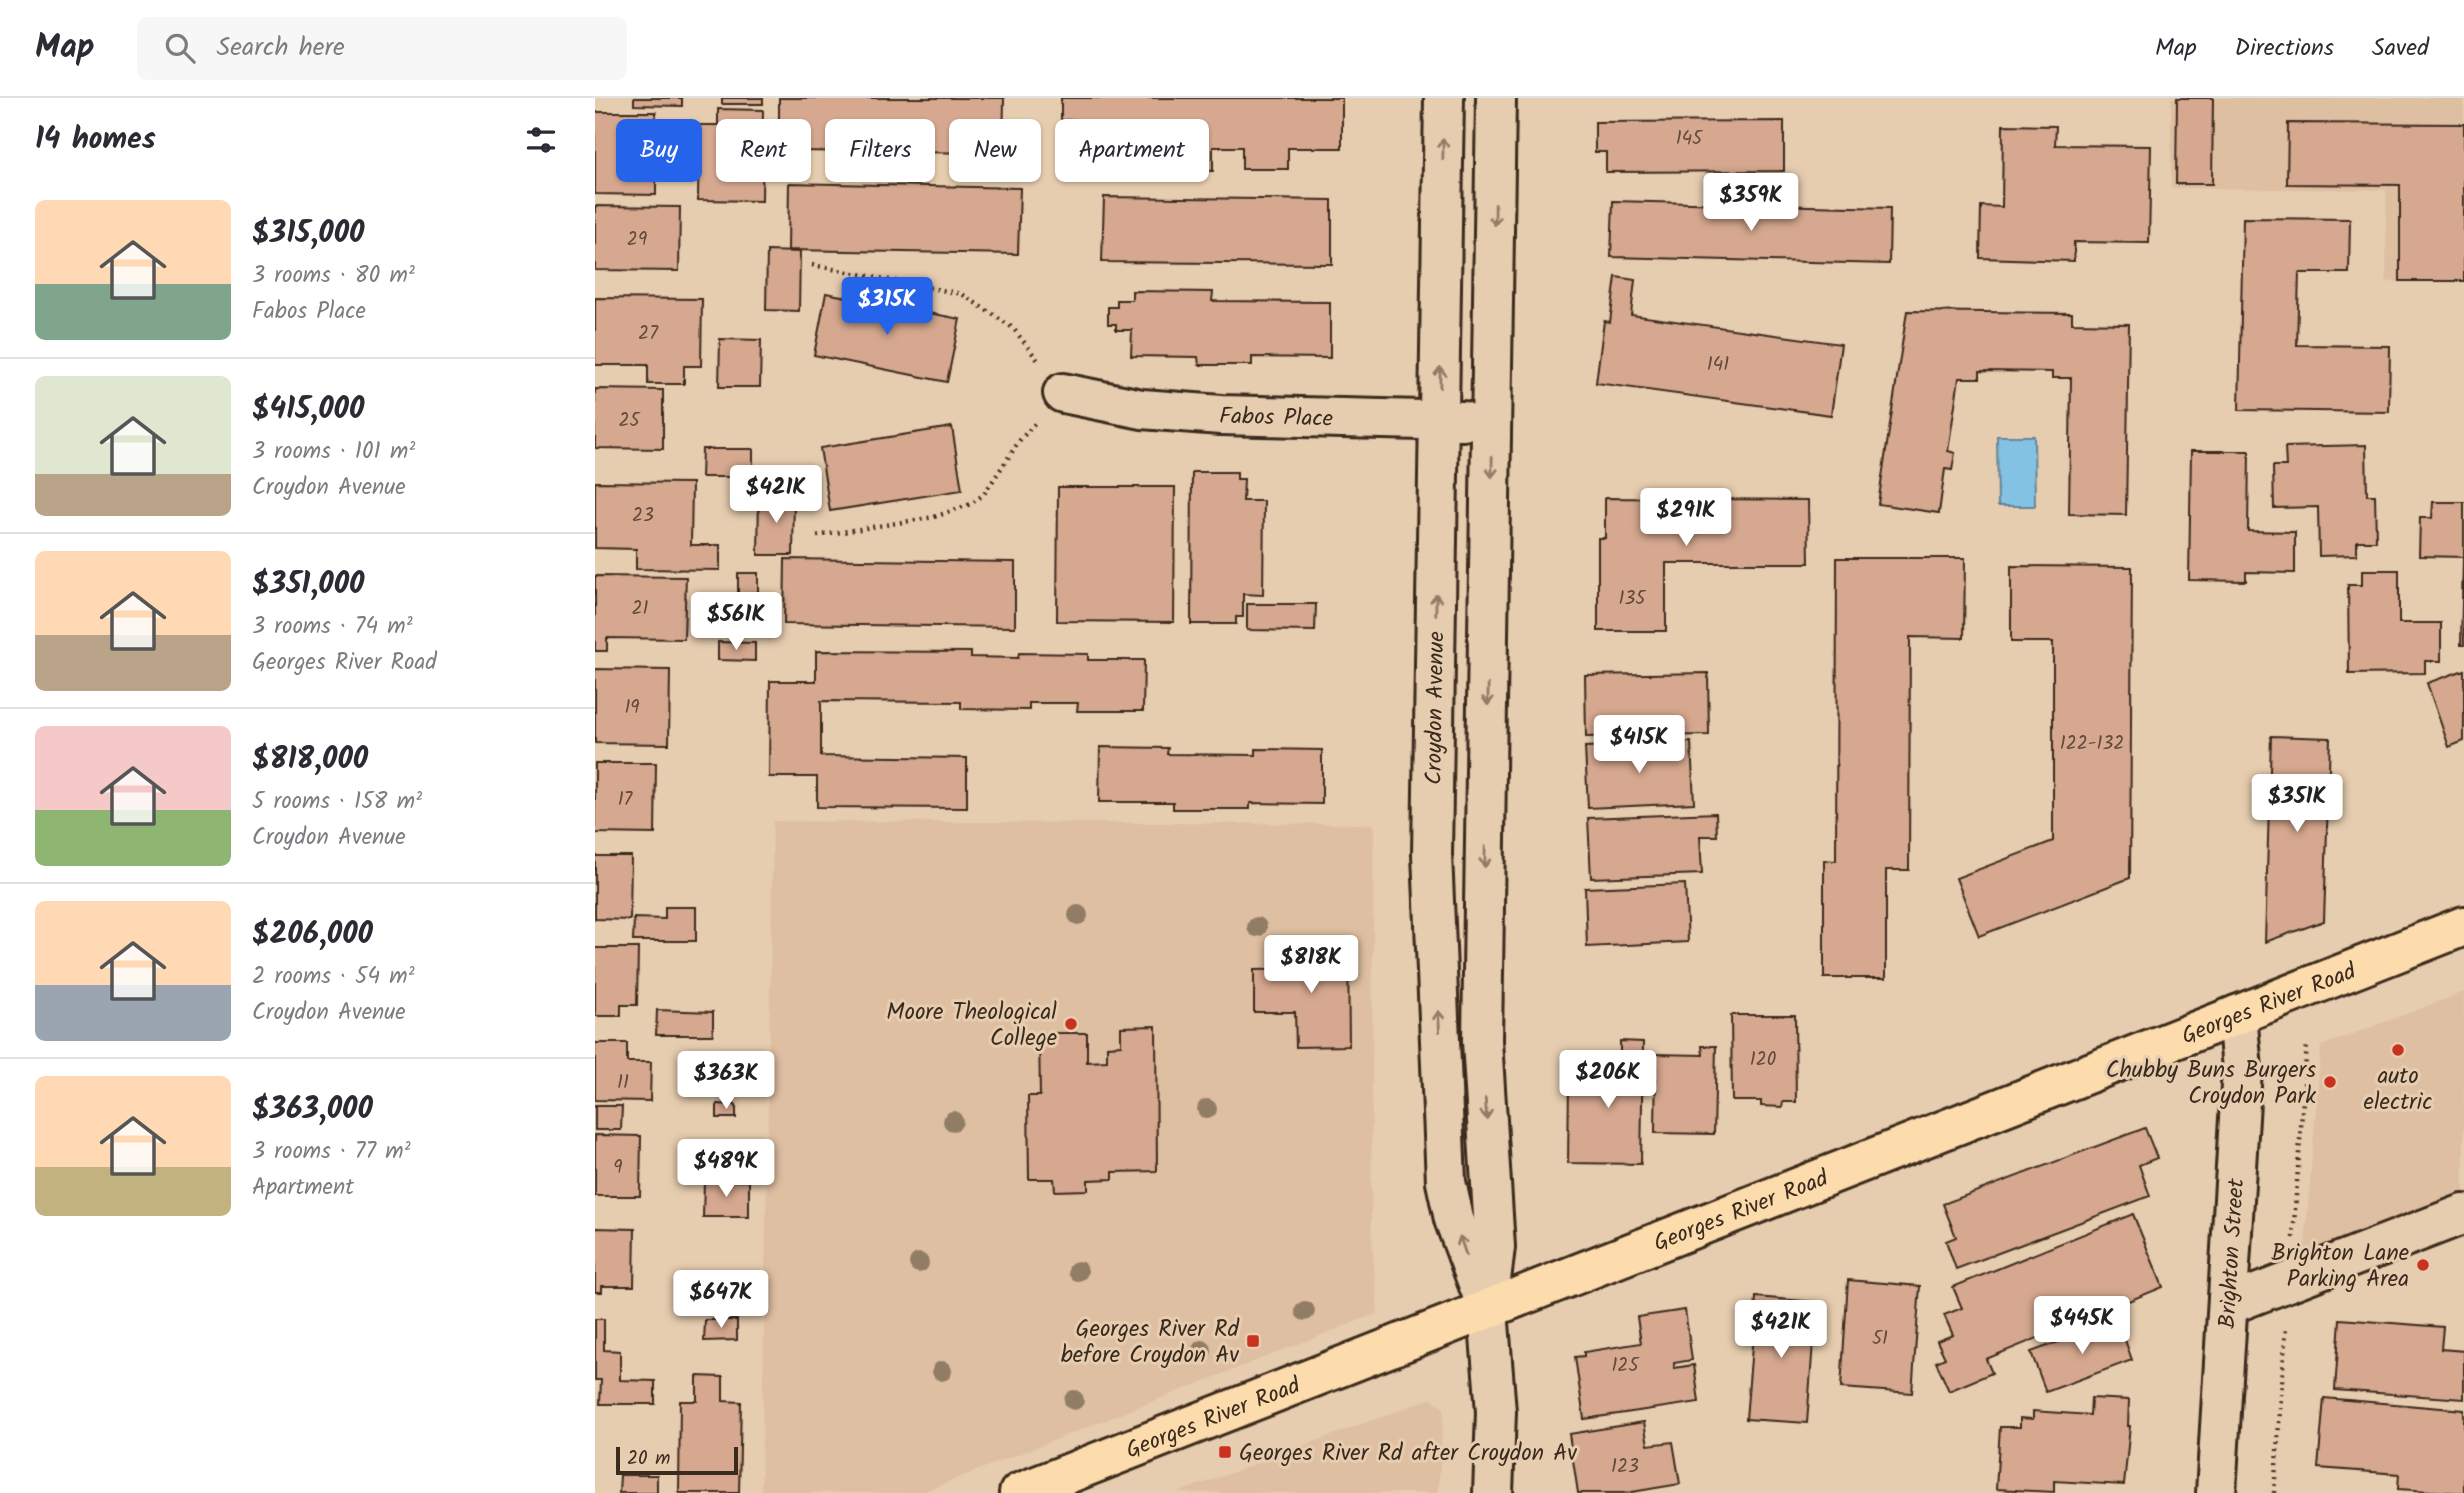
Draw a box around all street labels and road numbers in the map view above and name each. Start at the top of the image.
street label: Fabos Place [1219,399,1333,438]
street label: Croydon Avenue [1417,631,1455,785]
street label: Georges River Road [2176,954,2362,1055]
street label: Georges River Road [1649,1161,1834,1262]
street label: Brighton Street [2210,1176,2255,1330]
street label: Georges River Road [1121,1368,1306,1469]

